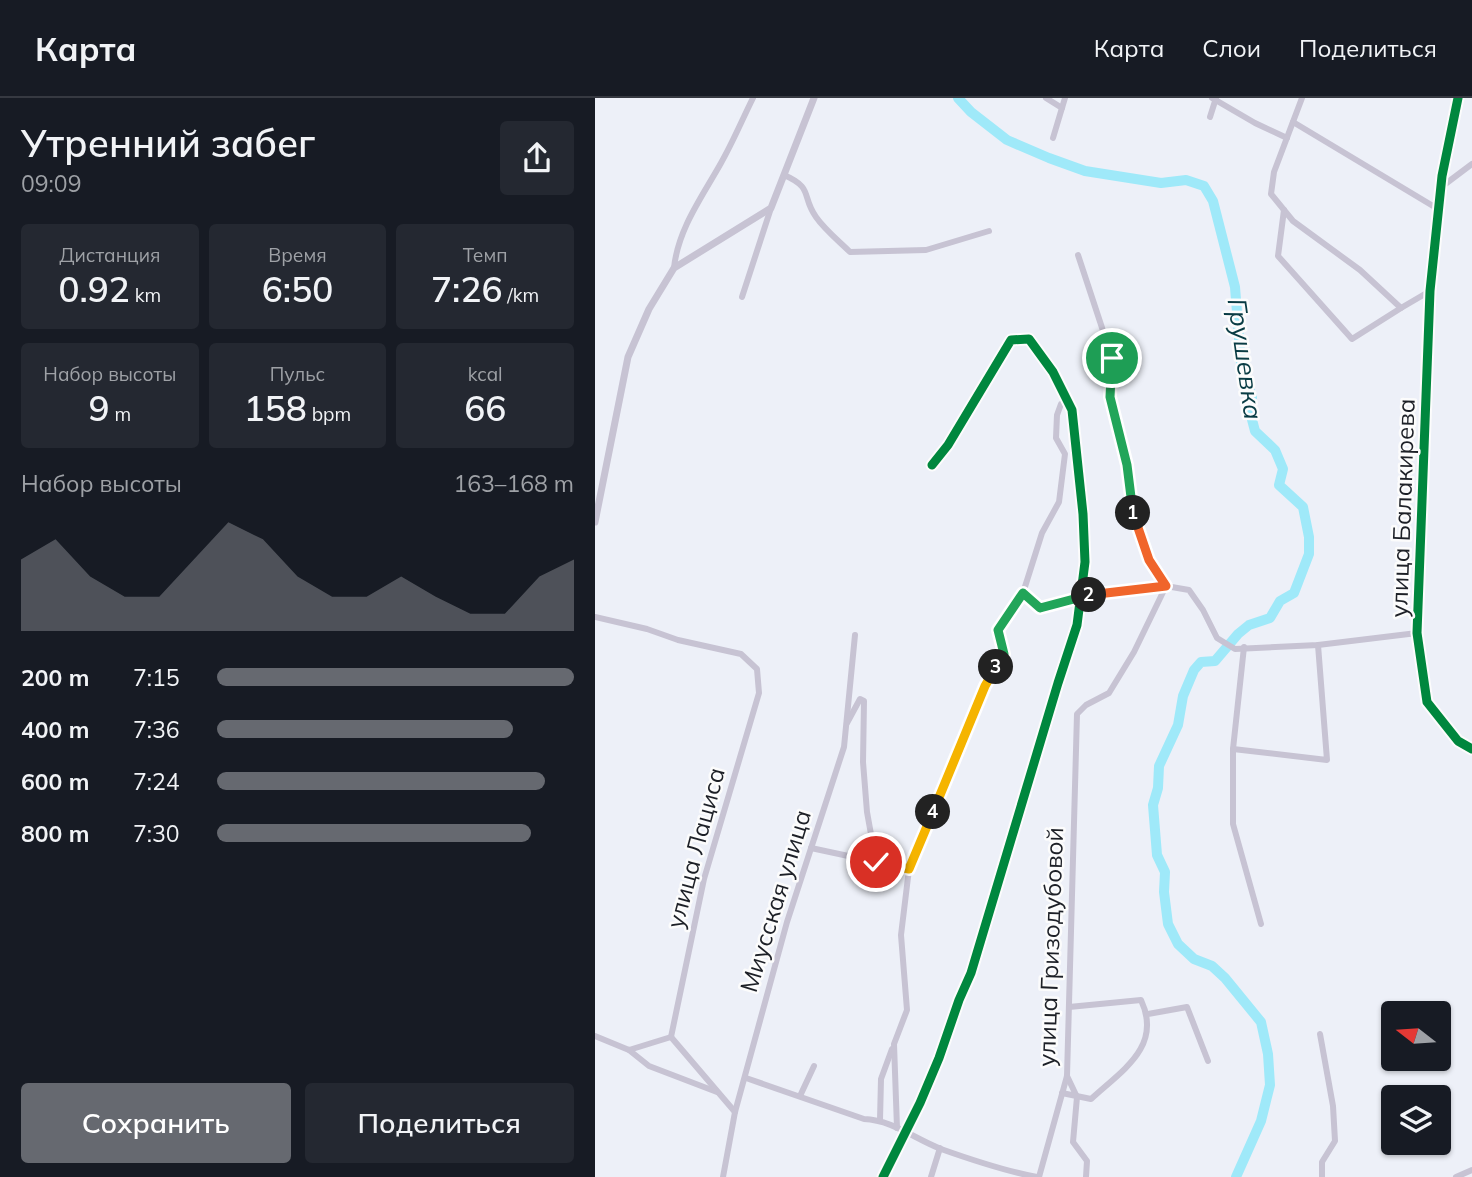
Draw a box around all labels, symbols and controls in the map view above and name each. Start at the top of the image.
text: Карта [35,28,137,69]
text: Карта [1094,33,1164,63]
text: Слои [1202,33,1261,63]
text: Поделиться [1299,33,1437,63]
text: Утренний забег [21,119,315,167]
button: share [500,121,574,195]
text: 09:09 [21,169,81,198]
text: Дистанция [59,243,160,267]
text: Время [268,243,327,267]
text: Темп [463,243,507,267]
text: 0.92 [58,267,130,311]
text: 6:50 [262,267,333,311]
text: 7:26 [431,267,502,311]
text: km [130,283,161,307]
text: /km [502,283,539,307]
water label: Грушевка [1221,296,1270,422]
pin [1082,328,1142,388]
icon: arrive [1093,339,1131,377]
text: Набор высоты [43,362,176,386]
text: Пульс [270,362,325,386]
text: kcal [468,362,503,386]
text: 9 [88,386,110,430]
text: 158 [244,386,307,430]
text: 66 [464,386,506,430]
street label: улица Балакирева [1383,398,1421,618]
text: m [110,402,131,426]
text: bpm [307,402,351,426]
text: Набор высоты [21,469,182,498]
text: 163–168 m [453,469,574,498]
pin: 1 [1115,496,1151,530]
text: 1 [1127,500,1138,524]
pin: 2 [1071,578,1107,612]
text: 2 [1083,582,1094,606]
pin: 3 [979,650,1013,684]
text: 3 [990,654,1001,678]
text: 200 m [21,663,89,692]
text: 7:15 [133,663,180,692]
text: 400 m [21,715,89,744]
text: 7:36 [133,715,180,744]
street label: улица Лациса [659,764,731,931]
text: 600 m [21,767,89,796]
text: 7:24 [133,767,180,796]
pin: 4 [915,794,951,830]
text: 4 [927,799,938,823]
street label: Миусская улица [733,806,817,995]
text: 800 m [21,819,89,848]
text: 7:30 [133,819,180,848]
street label: улица Гризодубовой [1031,827,1069,1067]
pin [846,832,906,892]
icon: check [857,843,895,881]
north arrow [1381,1001,1451,1071]
map controls [1381,1001,1451,1155]
button: Сохранить [21,1083,291,1163]
button: Поделиться [305,1083,574,1163]
button: layers [1381,1085,1451,1155]

